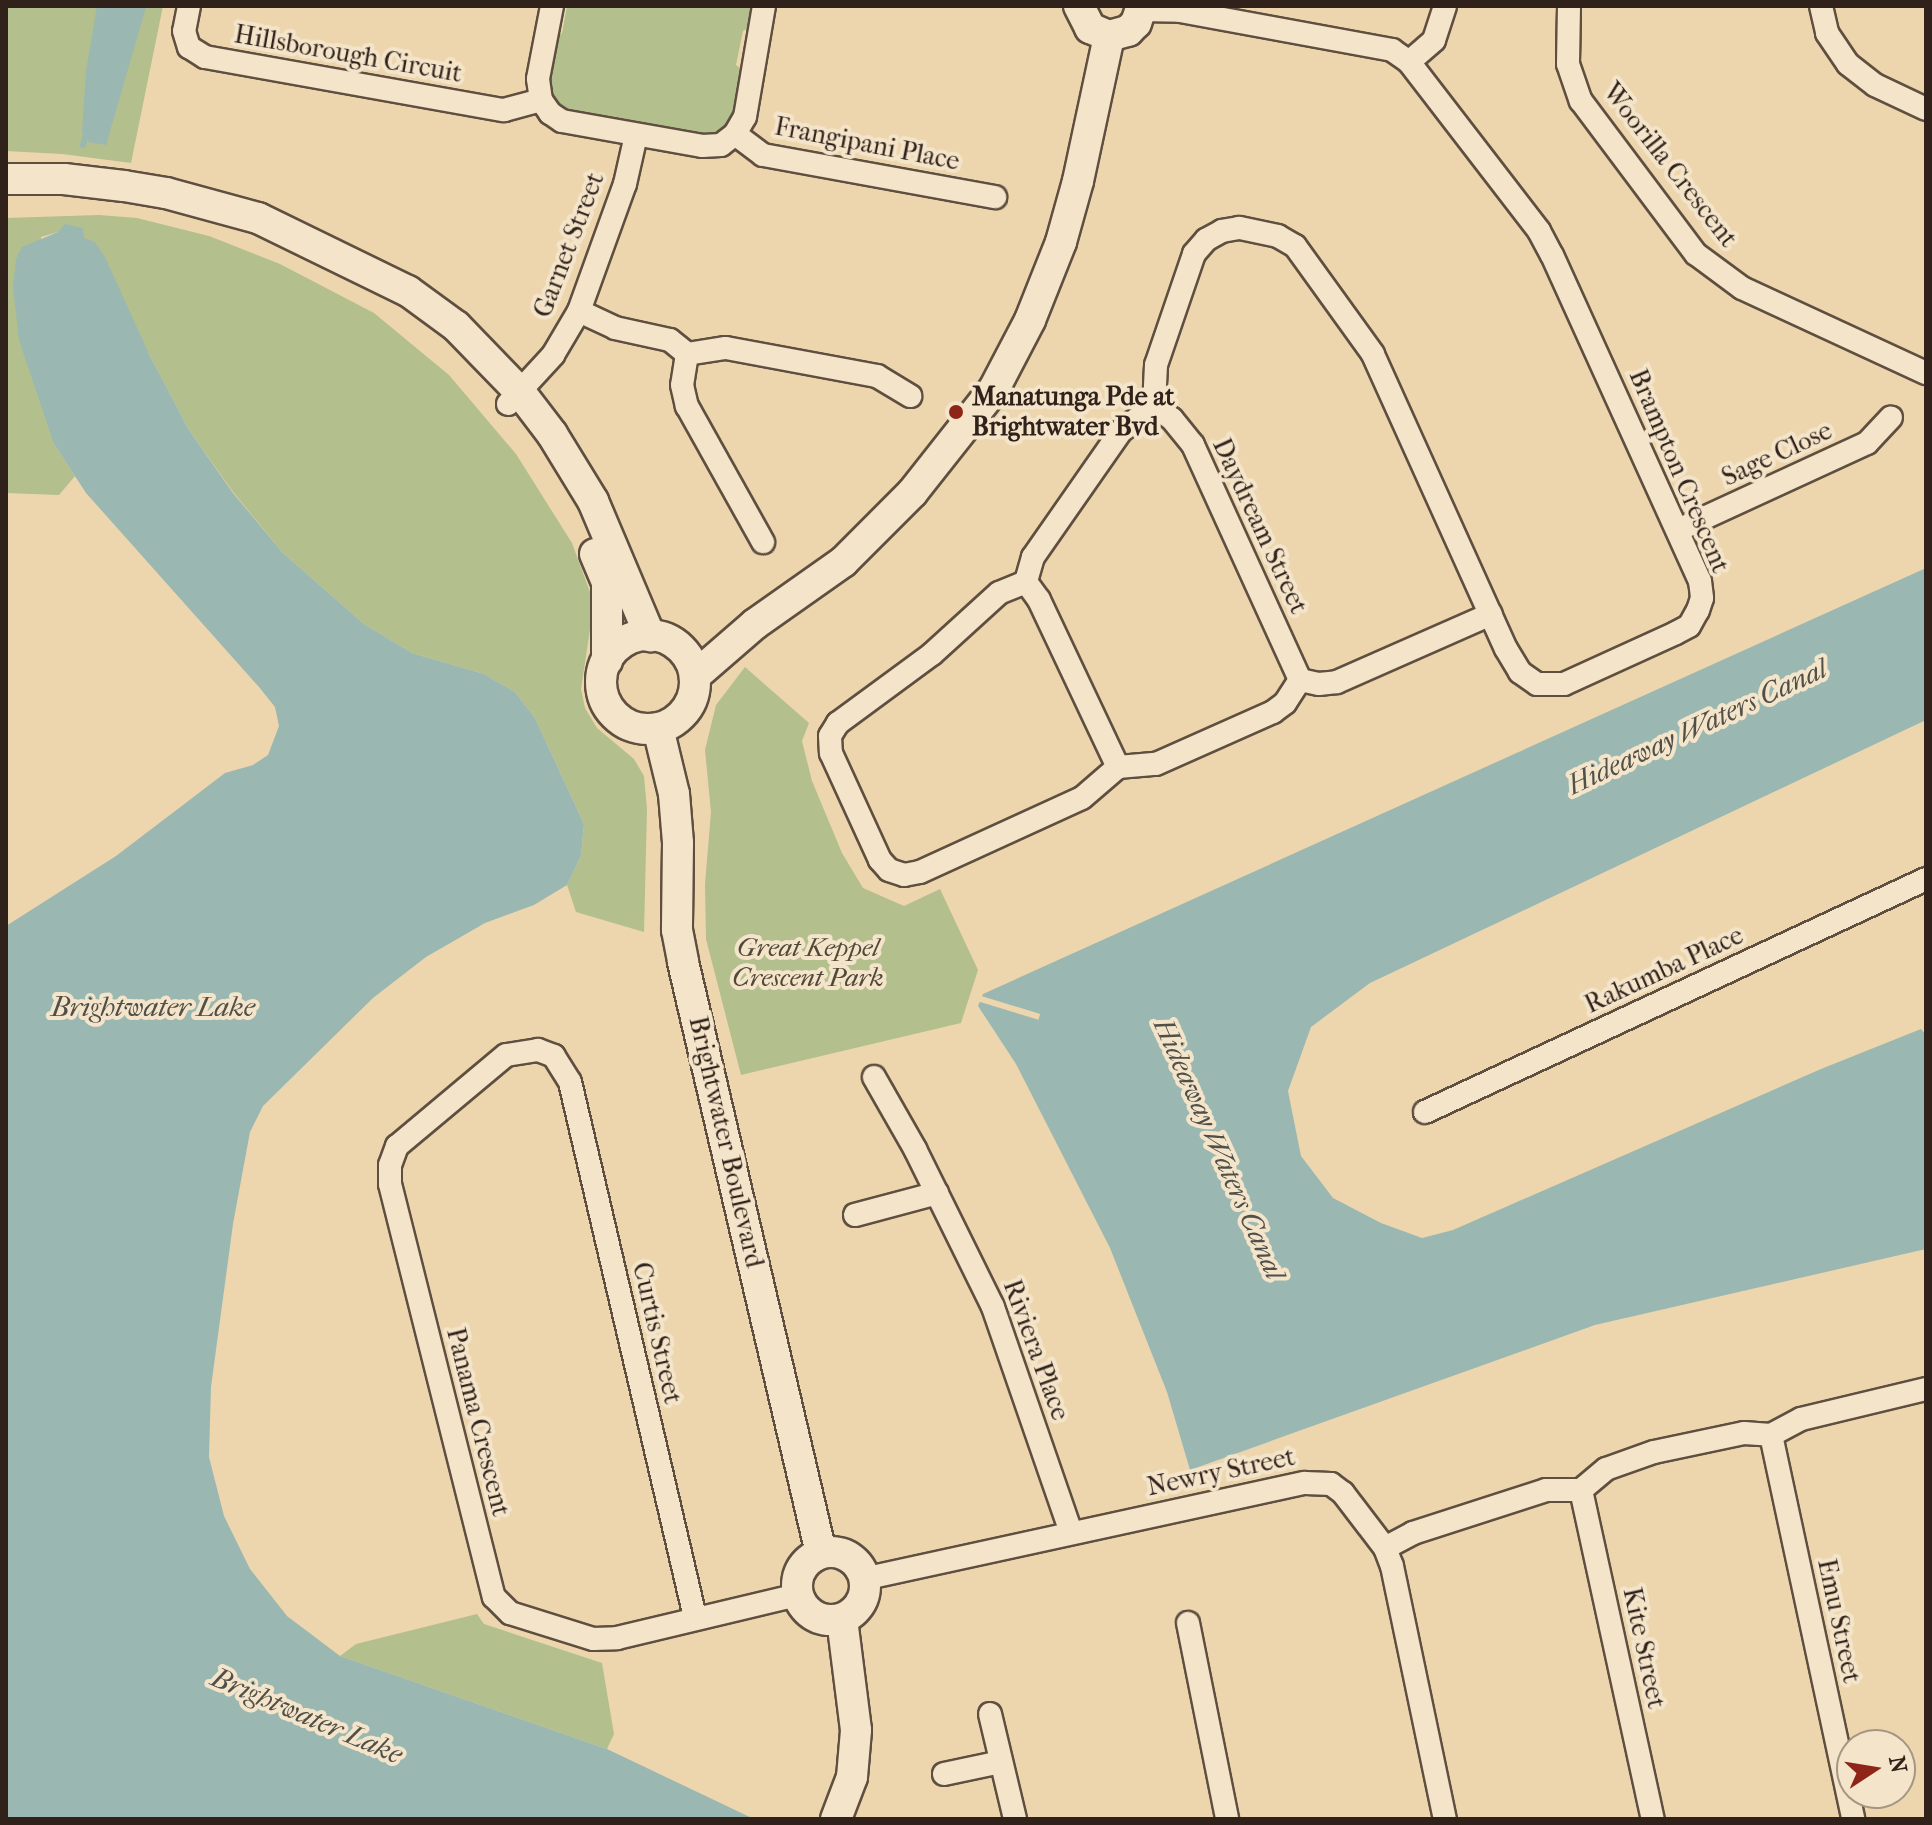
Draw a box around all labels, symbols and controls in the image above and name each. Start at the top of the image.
street label: Hillsborough Circuit [232,19,464,89]
street label: Woorilla Crescent [1596,77,1744,253]
street label: Frangipani Place [772,111,962,177]
street label: Garnet Street [527,168,611,322]
street label: Brampton Crescent [1622,365,1736,577]
place label: Manatunga Pde at Brightwater Bvd [972,381,1174,442]
marker: Manatunga Pde at Brightwater Bvd [947,403,965,421]
street label: Sage Close [1717,415,1837,493]
street label: Daydream Street [1206,433,1314,619]
water label: Hideaway Waters Canal [1562,652,1832,802]
street label: Rakumba Place [1580,920,1748,1020]
park label: Great Keppel Crescent Park [732,932,884,994]
water label: Brightwater Lake [51,990,255,1024]
street label: Brightwater Boulevard [682,1013,770,1271]
water label: Hideaway Waters Canal [1146,1013,1292,1285]
street label: Curtis Street [626,1259,688,1407]
street label: Riviera Place [996,1275,1076,1425]
street label: Panama Crescent [440,1325,516,1519]
street label: Newry Street [1144,1441,1298,1503]
street label: Emu Street [1811,1556,1867,1686]
street label: Kite Street [1616,1585,1672,1711]
water label: Brightwater Lake [206,1661,408,1771]
north arrow [1836,1729,1916,1809]
text: N [1883,1754,1912,1775]

